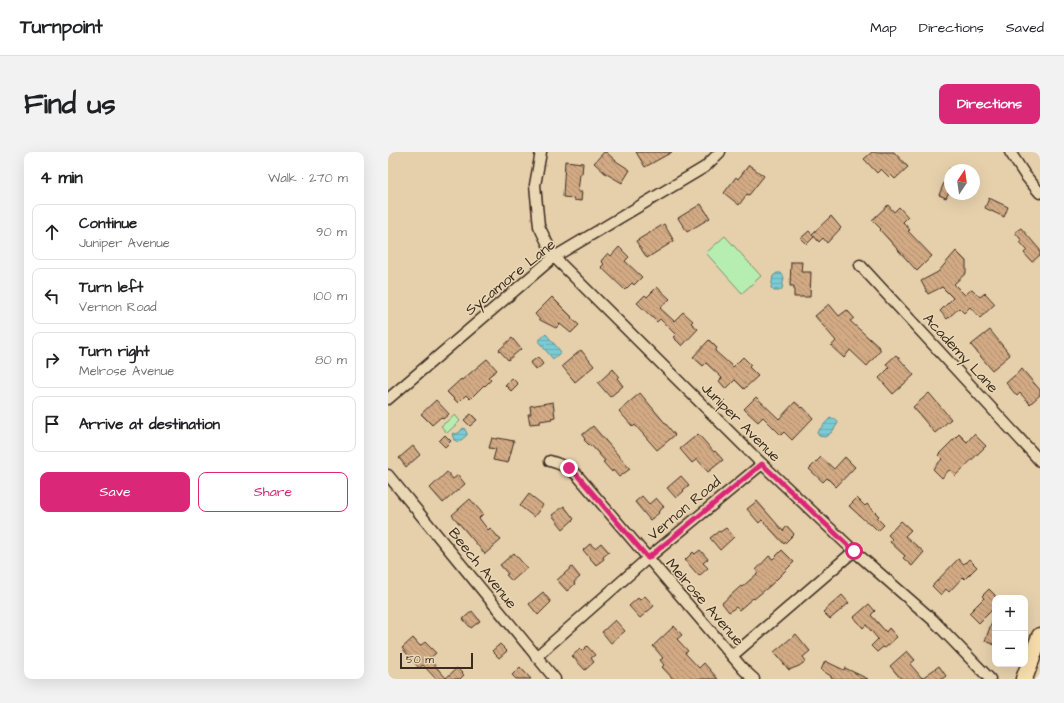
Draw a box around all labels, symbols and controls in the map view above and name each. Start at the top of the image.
text: Turnpoint [20,14,103,41]
text: Map [870,18,897,38]
text: Directions [919,18,984,38]
text: Saved [1006,18,1044,38]
button: Directions [939,84,1040,124]
text: Find us [24,85,115,124]
north arrow [944,164,980,200]
text: 4 min [40,166,83,190]
text: Walk · 270 m [268,169,348,187]
text: Continue [79,213,137,234]
icon: ahead [41,221,63,243]
text: 90 m [316,223,347,241]
text: Juniper Avenue [79,234,170,252]
street label: Sycamore Lane [461,234,561,321]
text: Turn left [79,277,143,298]
icon: left [41,285,63,307]
text: 100 m [314,287,347,305]
text: Vernon Road [79,298,157,316]
street label: Academy Lane [917,309,1003,399]
text: Turn right [79,341,150,362]
icon: right [41,349,63,371]
text: 80 m [315,351,347,369]
text: Melrose Avenue [79,362,174,380]
street label: Juniper Avenue [696,378,785,467]
icon: arrive [41,413,63,435]
text: Arrive at destination [79,414,220,435]
route end [560,459,578,477]
street label: Vernon Road [643,471,726,545]
button: Save [40,472,190,512]
button: Share [198,472,348,512]
street label: Beech Avenue [443,523,522,613]
route start [845,542,863,560]
street label: Melrose Avenue [661,554,749,651]
map controls [992,595,1028,667]
button: + [992,595,1028,631]
button: − [992,631,1028,667]
scale bar [400,651,473,670]
text: 50 m [406,652,434,667]

